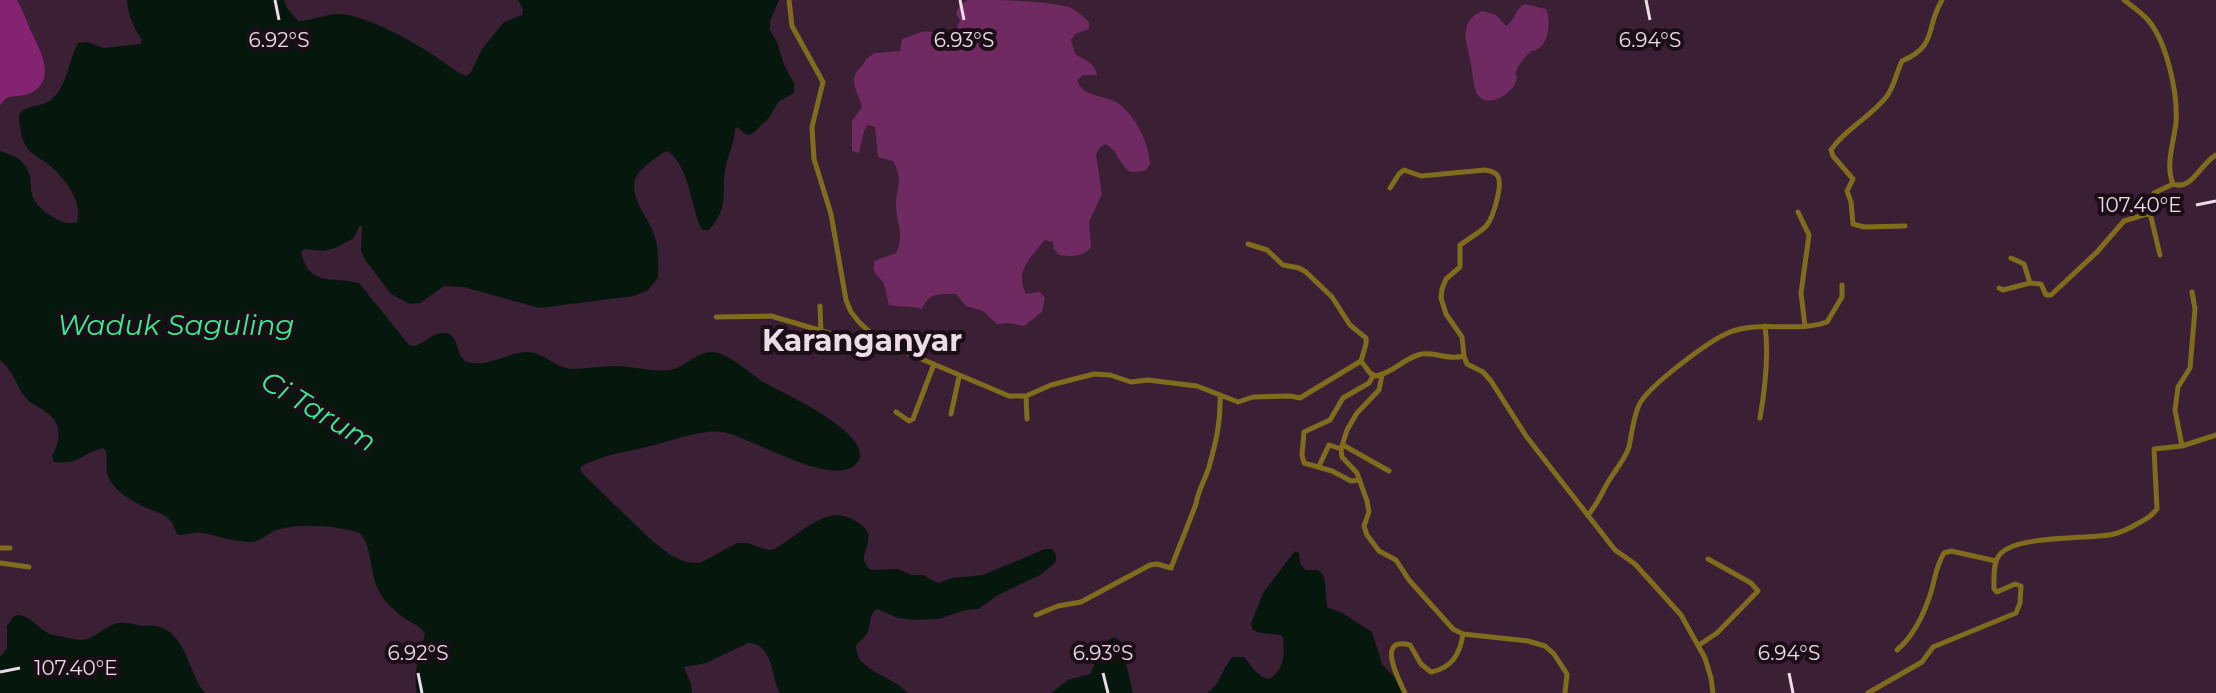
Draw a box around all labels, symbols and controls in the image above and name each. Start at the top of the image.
text: 6.92°S [248,28,310,52]
text: 6.93°S [934,28,994,52]
text: 6.94°S [1619,28,1681,52]
text: 107.40°E [2098,193,2182,217]
water label: Waduk Saguling [57,308,295,342]
district label: Karanganyar [762,322,962,359]
water label: Ci Tarum [255,363,383,459]
text: 6.92°S [387,641,449,665]
text: 6.93°S [1073,641,1133,665]
text: 6.94°S [1758,641,1820,665]
text: 107.40°E [34,656,118,680]

